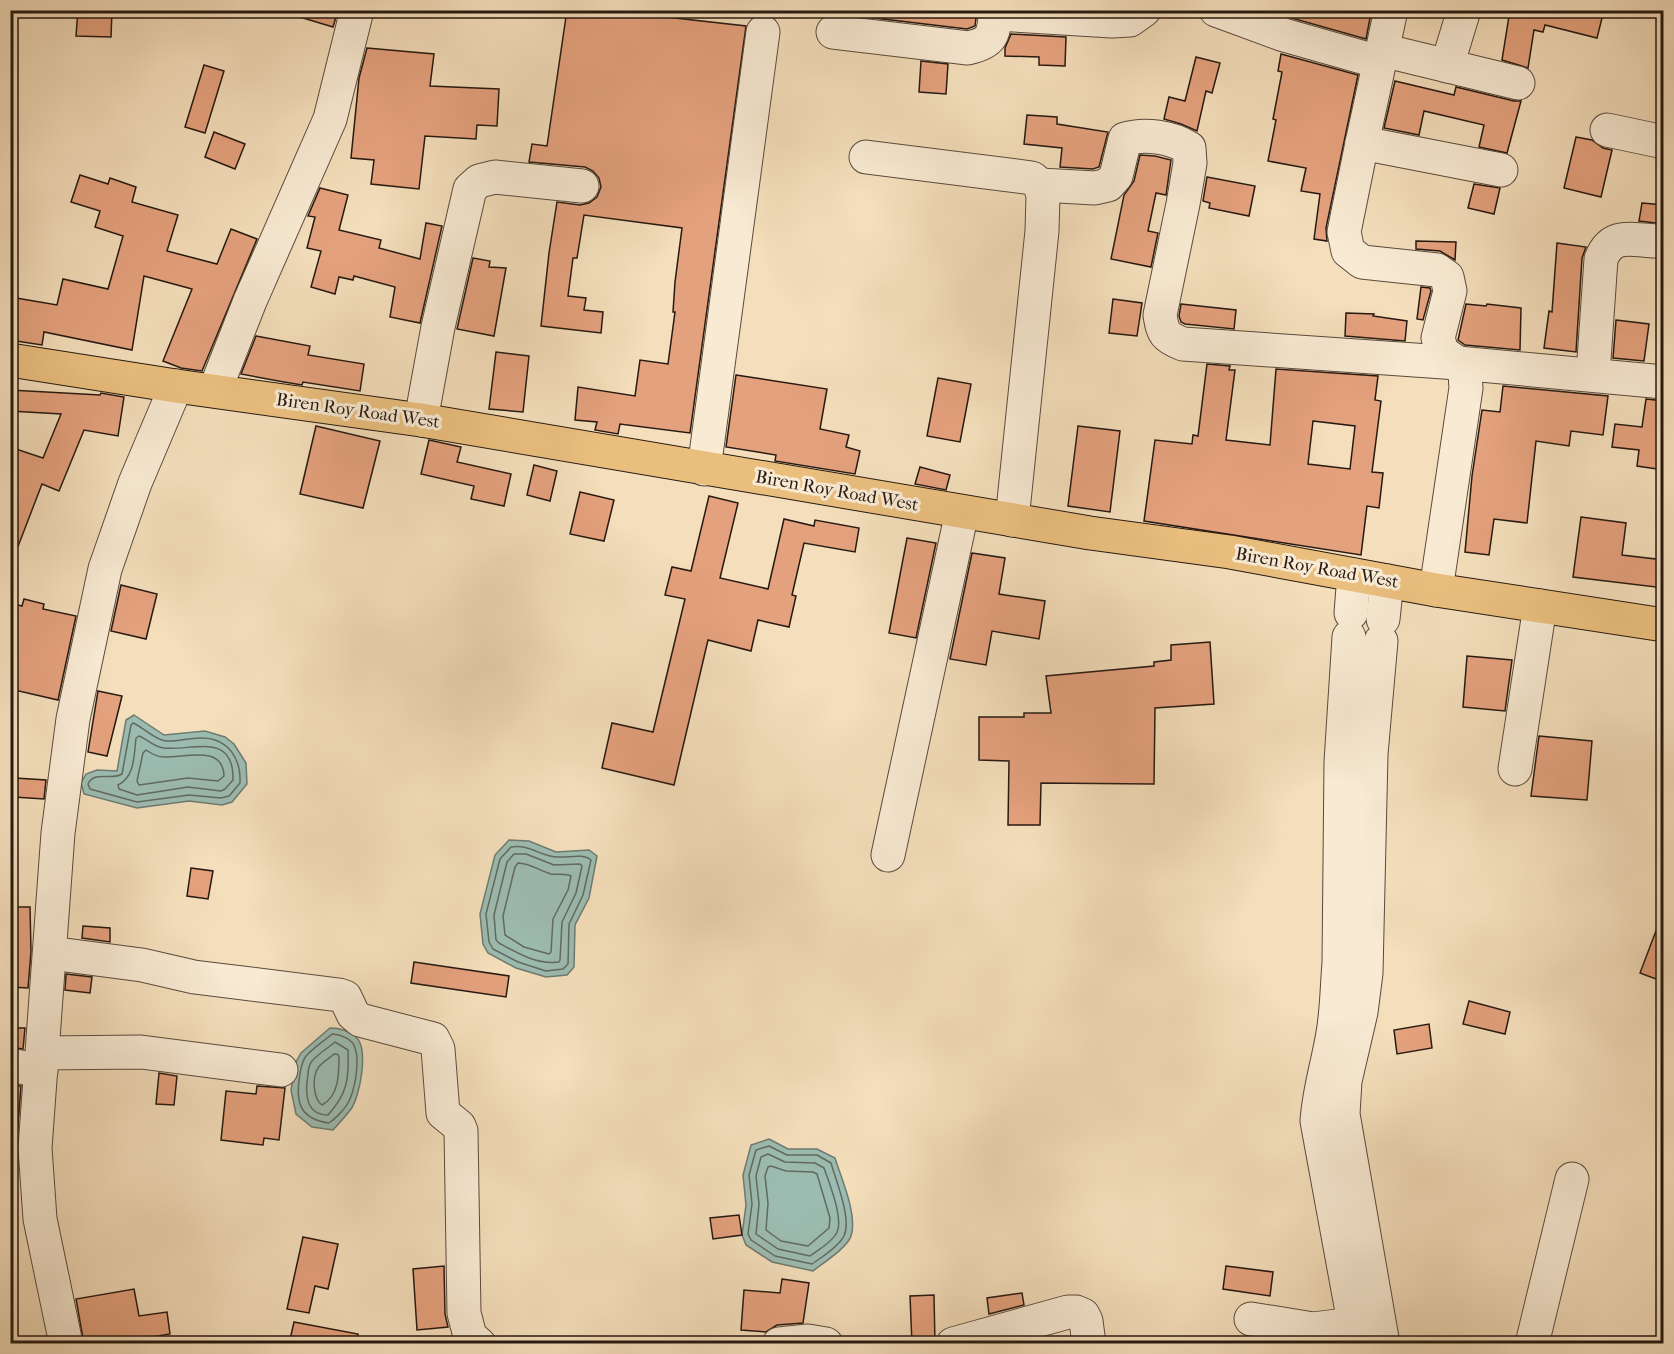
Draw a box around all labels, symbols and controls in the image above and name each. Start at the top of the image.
street label: Biren Roy Road West [275,389,442,433]
street label: Biren Roy Road West [754,466,921,516]
street label: Biren Roy Road West [1234,543,1401,593]

